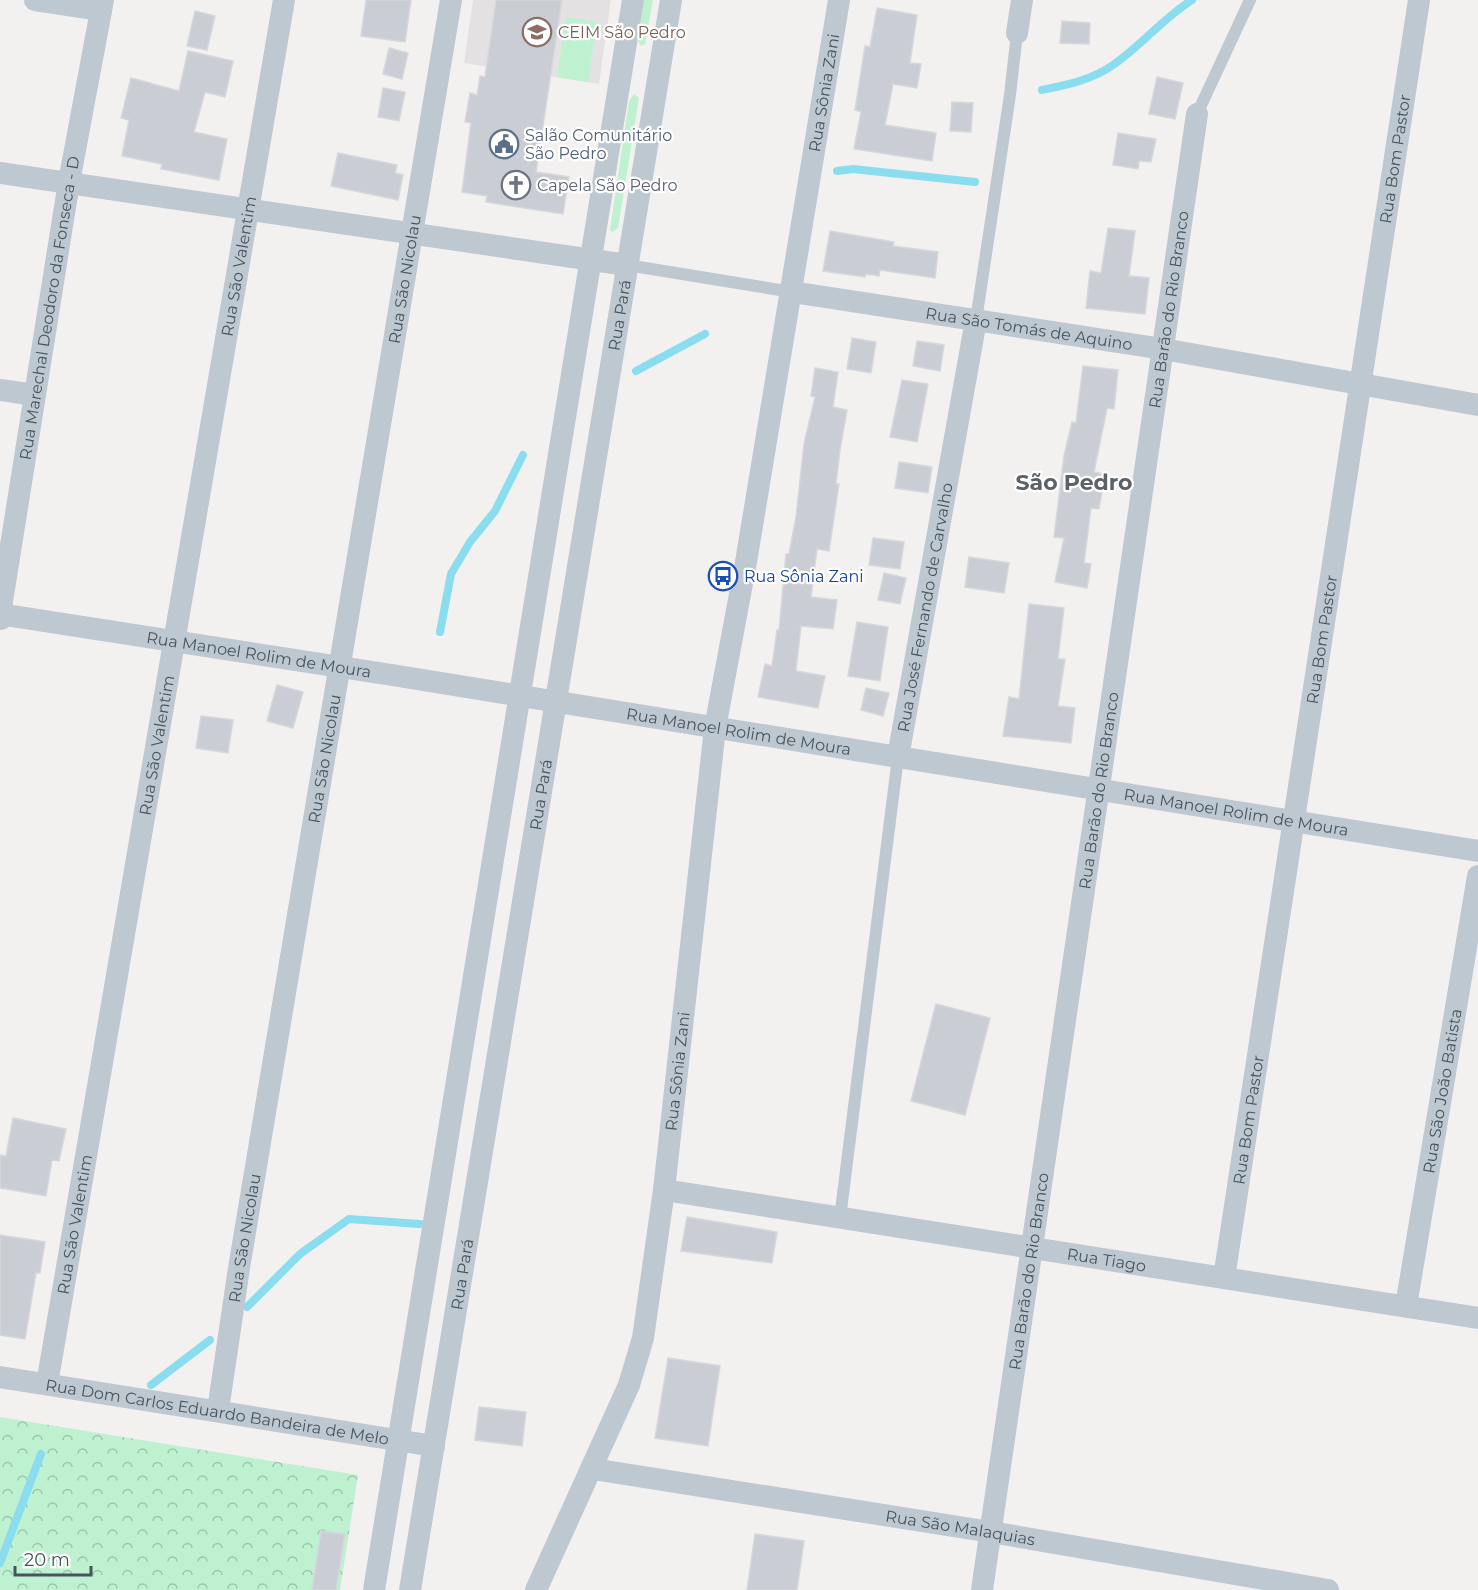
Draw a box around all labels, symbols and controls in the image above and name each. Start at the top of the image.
school or university icon: CEIM São Pedro [521,16,553,48]
place label: CEIM São Pedro [558,23,686,42]
street label: Rua Sônia Zani [805,32,843,153]
street label: Rua Bom Pastor [1376,93,1414,225]
place label: Salão Comunitário São Pedro [525,126,672,163]
public building icon: Salão Comunitário São Pedro [488,128,520,160]
street label: Rua Marechal Deodoro da Fonseca - D [16,154,84,461]
church icon: Capela São Pedro [500,169,532,201]
place label: Capela São Pedro [537,176,678,195]
street label: Rua São Valentim [218,195,260,338]
street label: Rua Barão do Rio Branco [1145,210,1193,410]
street label: Rua São Nicolau [385,214,425,345]
street label: Rua Pará [605,278,635,352]
street label: Rua São Tomás de Aquino [924,304,1134,354]
district label: São Pedro [1016,469,1133,496]
street label: Rua José Fernando de Carvalho [894,481,957,734]
bus stop icon: Rua Sônia Zani [707,560,739,592]
place label: Rua Sônia Zani [744,567,864,586]
street label: Rua Bom Pastor [1303,574,1341,705]
street label: Rua Manoel Rolim de Moura [145,628,373,682]
street label: Rua São Valentim [136,674,178,817]
street label: Rua Barão do Rio Branco [1075,691,1123,890]
street label: Rua São Nicolau [305,693,345,825]
street label: Rua Manoel Rolim de Moura [625,704,852,759]
street label: Rua Pará [526,758,556,832]
street label: Rua Manoel Rolim de Moura [1122,785,1350,840]
street label: Rua São João Batista [1419,1007,1466,1175]
street label: Rua Sônia Zani [662,1011,694,1132]
street label: Rua Bom Pastor [1229,1054,1268,1186]
street label: Rua São Valentim [53,1153,96,1296]
street label: Rua Barão do Rio Branco [1005,1171,1053,1371]
street label: Rua São Nicolau [225,1172,265,1304]
street label: Rua Pará [447,1237,478,1311]
street label: Rua Tiago [1066,1244,1147,1276]
street label: Rua Dom Carlos Eduardo Bandeira de Melo [44,1375,390,1449]
street label: Rua São Malaquias [884,1506,1037,1549]
scale bar [15,1539,92,1577]
text: 20 m [24,1549,70,1571]

